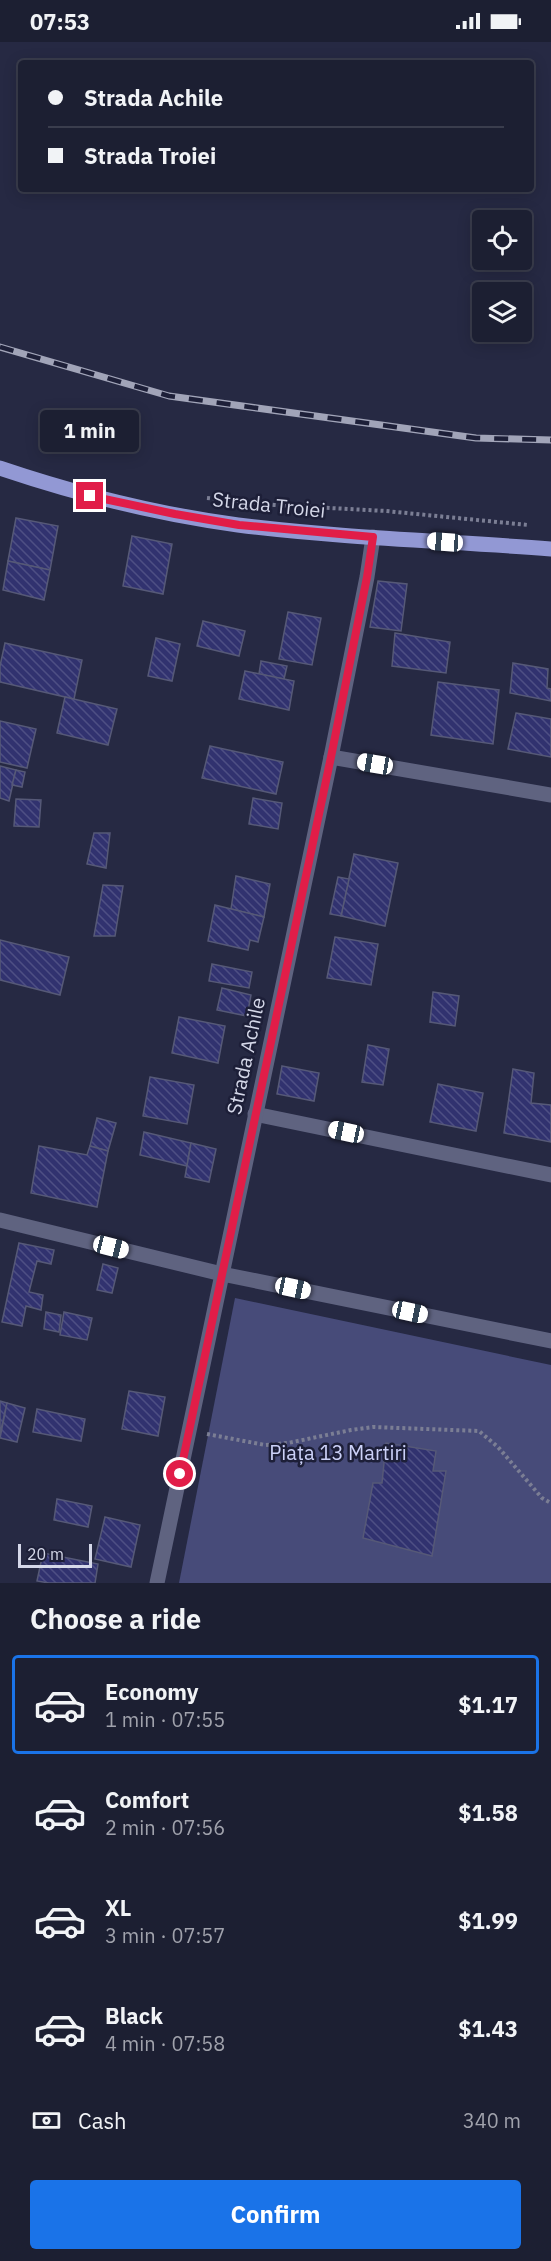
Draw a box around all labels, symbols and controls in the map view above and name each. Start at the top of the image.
text: 07:53 [30,7,90,36]
text: Strada Achile [84,83,223,112]
text: Strada Troiei [84,141,216,170]
map controls [472,210,532,342]
button: locate [472,210,532,270]
button: layers [472,282,532,342]
callout: 1 min [40,409,140,451]
text: 1 min [63,417,116,444]
route end [76,482,103,509]
street label: Strada Troiei [211,485,327,524]
car [426,532,464,552]
car [356,752,394,776]
street label: Strada Achile [220,995,271,1117]
car [327,1119,365,1145]
car [91,1234,131,1260]
car [274,1275,312,1301]
car [391,1299,429,1325]
park label: Piața 13 Martiri [269,1439,407,1466]
route start [166,1460,193,1487]
scale bar [18,1541,92,1568]
text: 20 m [27,1544,64,1564]
text: Choose a ride [30,1601,201,1636]
text: Economy [105,1677,199,1706]
icon: car [33,1678,87,1732]
text: $1.17 [458,1690,518,1719]
text: 1 min · 07:55 [105,1706,225,1733]
text: Comfort [105,1785,189,1814]
icon: car [33,1786,87,1840]
text: $1.58 [458,1798,518,1827]
text: 2 min · 07:56 [105,1814,225,1841]
text: XL [105,1893,131,1922]
icon: car [33,1894,87,1948]
text: $1.99 [458,1906,518,1935]
text: 3 min · 07:57 [105,1922,225,1949]
text: Black [105,2001,163,2030]
icon: car [33,2002,87,2056]
text: $1.43 [458,2014,518,2043]
text: 4 min · 07:58 [105,2030,225,2057]
icon: cash [30,2104,63,2137]
text: Cash [78,2106,127,2135]
text: 340 m [463,2107,521,2134]
button: Confirm [30,2180,521,2249]

